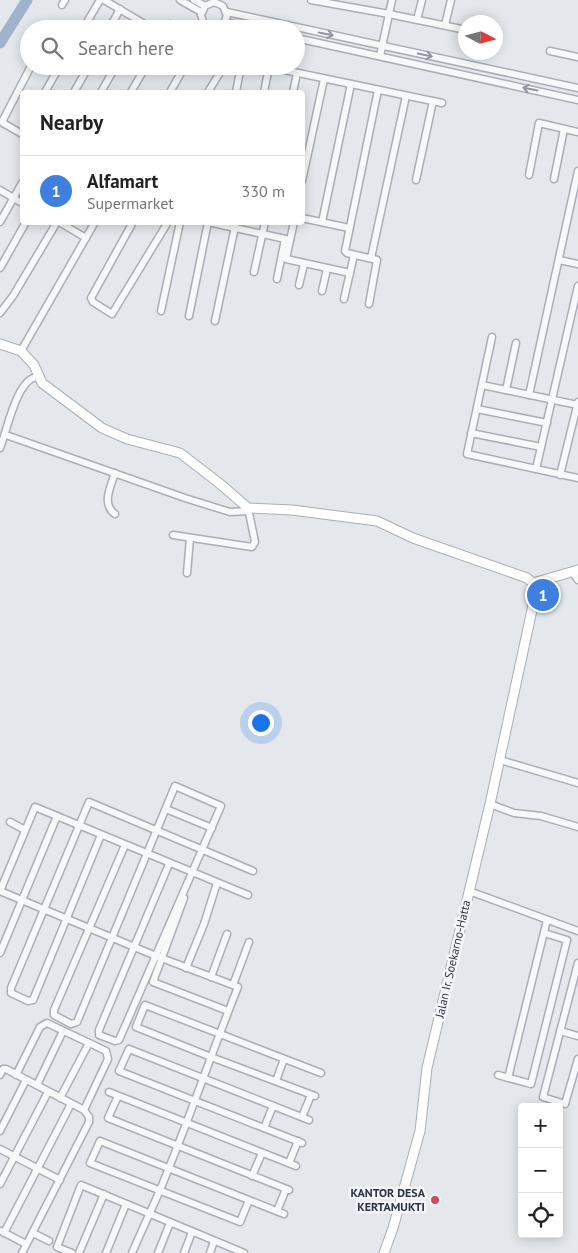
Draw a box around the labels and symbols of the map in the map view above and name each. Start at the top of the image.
north arrow [458,15,503,60]
one-way arrow [317,30,333,39]
one-way arrow [416,51,432,60]
one-way arrow [523,84,539,93]
pin: 1 [527,576,559,614]
your location [248,710,274,736]
street label: Jalan Ir. Soekarno-Hatta [431,898,473,1020]
place label: KANTOR DESA KERTAMUKTI [350,1185,426,1214]
marker: KANTOR DESA KERTAMUKTI [429,1194,441,1206]

